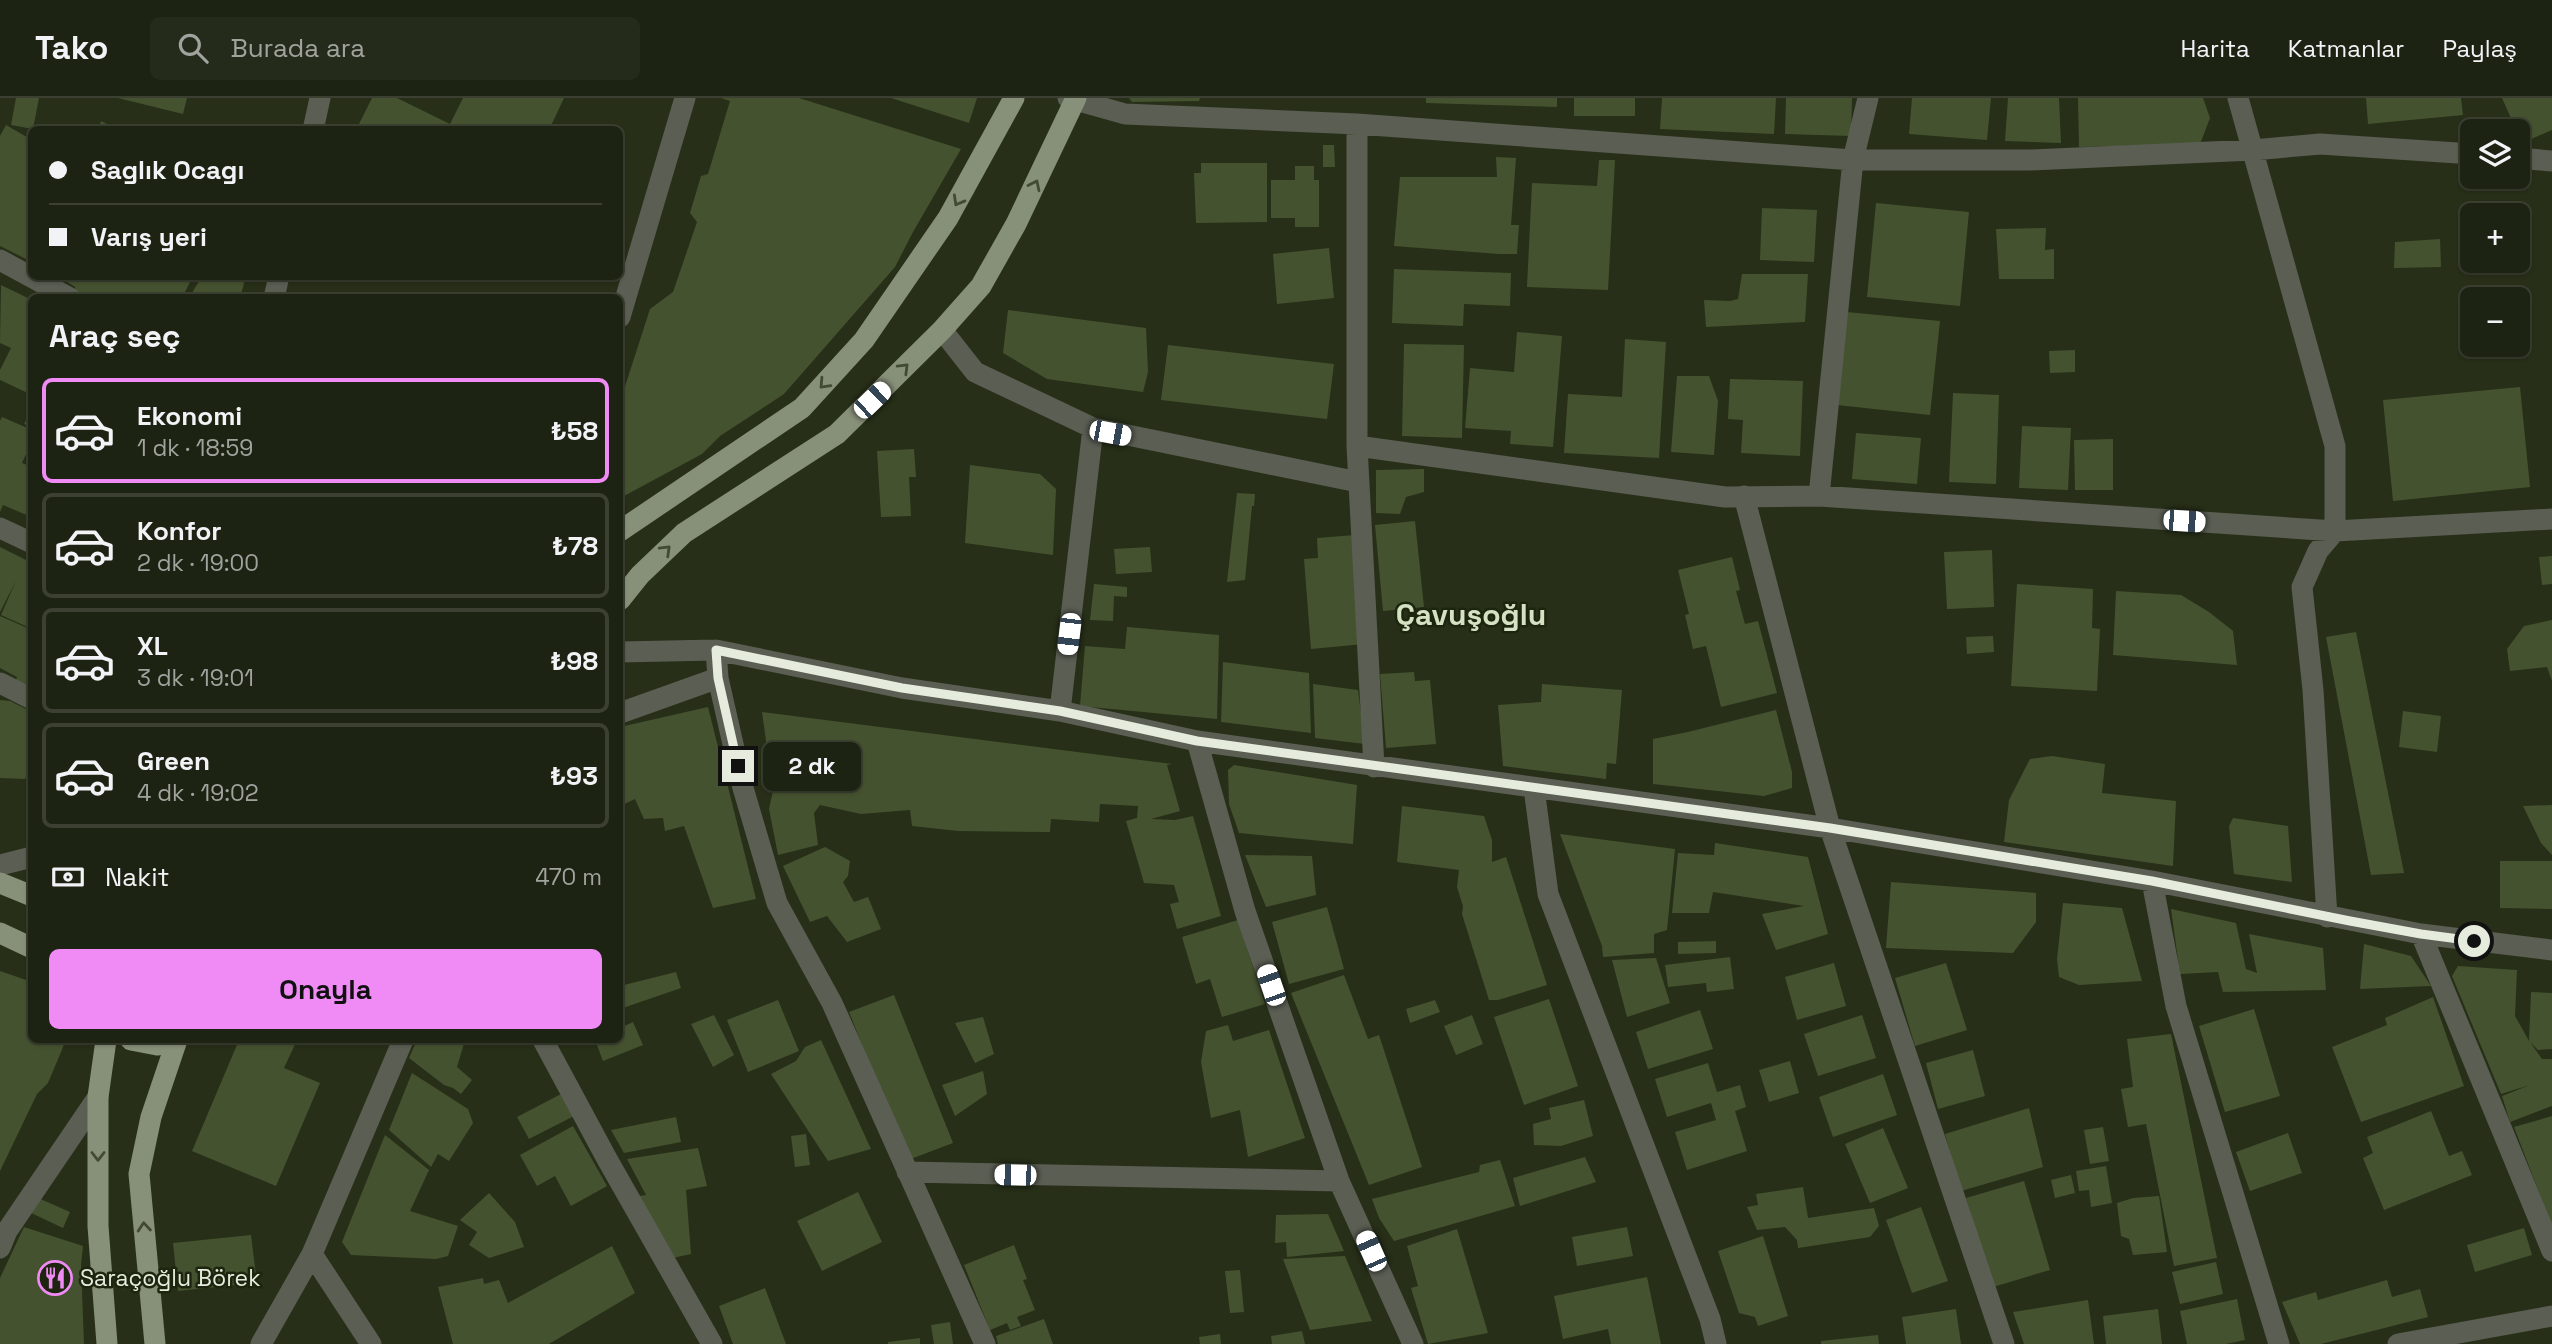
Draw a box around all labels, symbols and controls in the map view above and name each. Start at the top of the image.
search box [150,17,640,80]
text: Tako [35,27,108,69]
icon: search [174,29,212,67]
text: Burada ara [230,31,365,65]
text: Harita [2181,33,2250,64]
text: Katmanlar [2288,33,2404,64]
text: Paylaş [2442,33,2517,64]
map controls [2460,119,2530,357]
button: layers [2460,119,2530,189]
text: Saglık Ocagı [91,153,244,187]
one-way arrow [1027,180,1041,192]
one-way arrow [952,193,966,206]
button: + [2460,203,2530,273]
text: Varış yeri [91,220,207,254]
button: − [2460,287,2530,357]
text: Araç seç [49,316,181,356]
one-way arrow [896,364,908,376]
one-way arrow [819,376,832,389]
car [850,378,895,422]
icon: car [53,399,116,462]
text: Ekonomi [137,399,242,433]
text: ₺58 [551,414,598,448]
car [1088,419,1133,447]
text: 1 dk · 18:59 [137,433,253,463]
car [2163,509,2206,533]
icon: car [53,514,116,577]
text: Konfor [137,514,222,548]
text: ₺78 [552,529,598,563]
one-way arrow [658,545,671,558]
text: 2 dk · 19:00 [137,548,259,578]
district label: Çavuşoğlu [1396,595,1546,634]
car [1057,612,1082,656]
icon: car [53,629,116,692]
text: XL [137,629,168,663]
text: ₺98 [550,644,598,678]
text: 3 dk · 19:01 [137,663,254,693]
callout: 2 dk [762,742,860,790]
icon: car [53,744,116,807]
text: Green [137,744,210,778]
route end [722,750,754,782]
text: 2 dk [788,751,836,781]
text: ₺93 [550,759,598,793]
text: 4 dk · 19:02 [137,778,259,808]
icon: cash [49,858,87,896]
text: Nakit [105,860,170,894]
text: 470 m [535,862,602,892]
route start [2458,925,2490,957]
button: Onayla [49,949,602,1029]
car [1255,962,1288,1008]
one-way arrow [90,1151,106,1162]
car [994,1164,1037,1186]
one-way arrow [137,1221,152,1232]
car [1353,1228,1390,1274]
restaurant icon: Saraçoğlu Börek [36,1259,74,1297]
place label: Saraçoğlu Börek [80,1263,261,1293]

